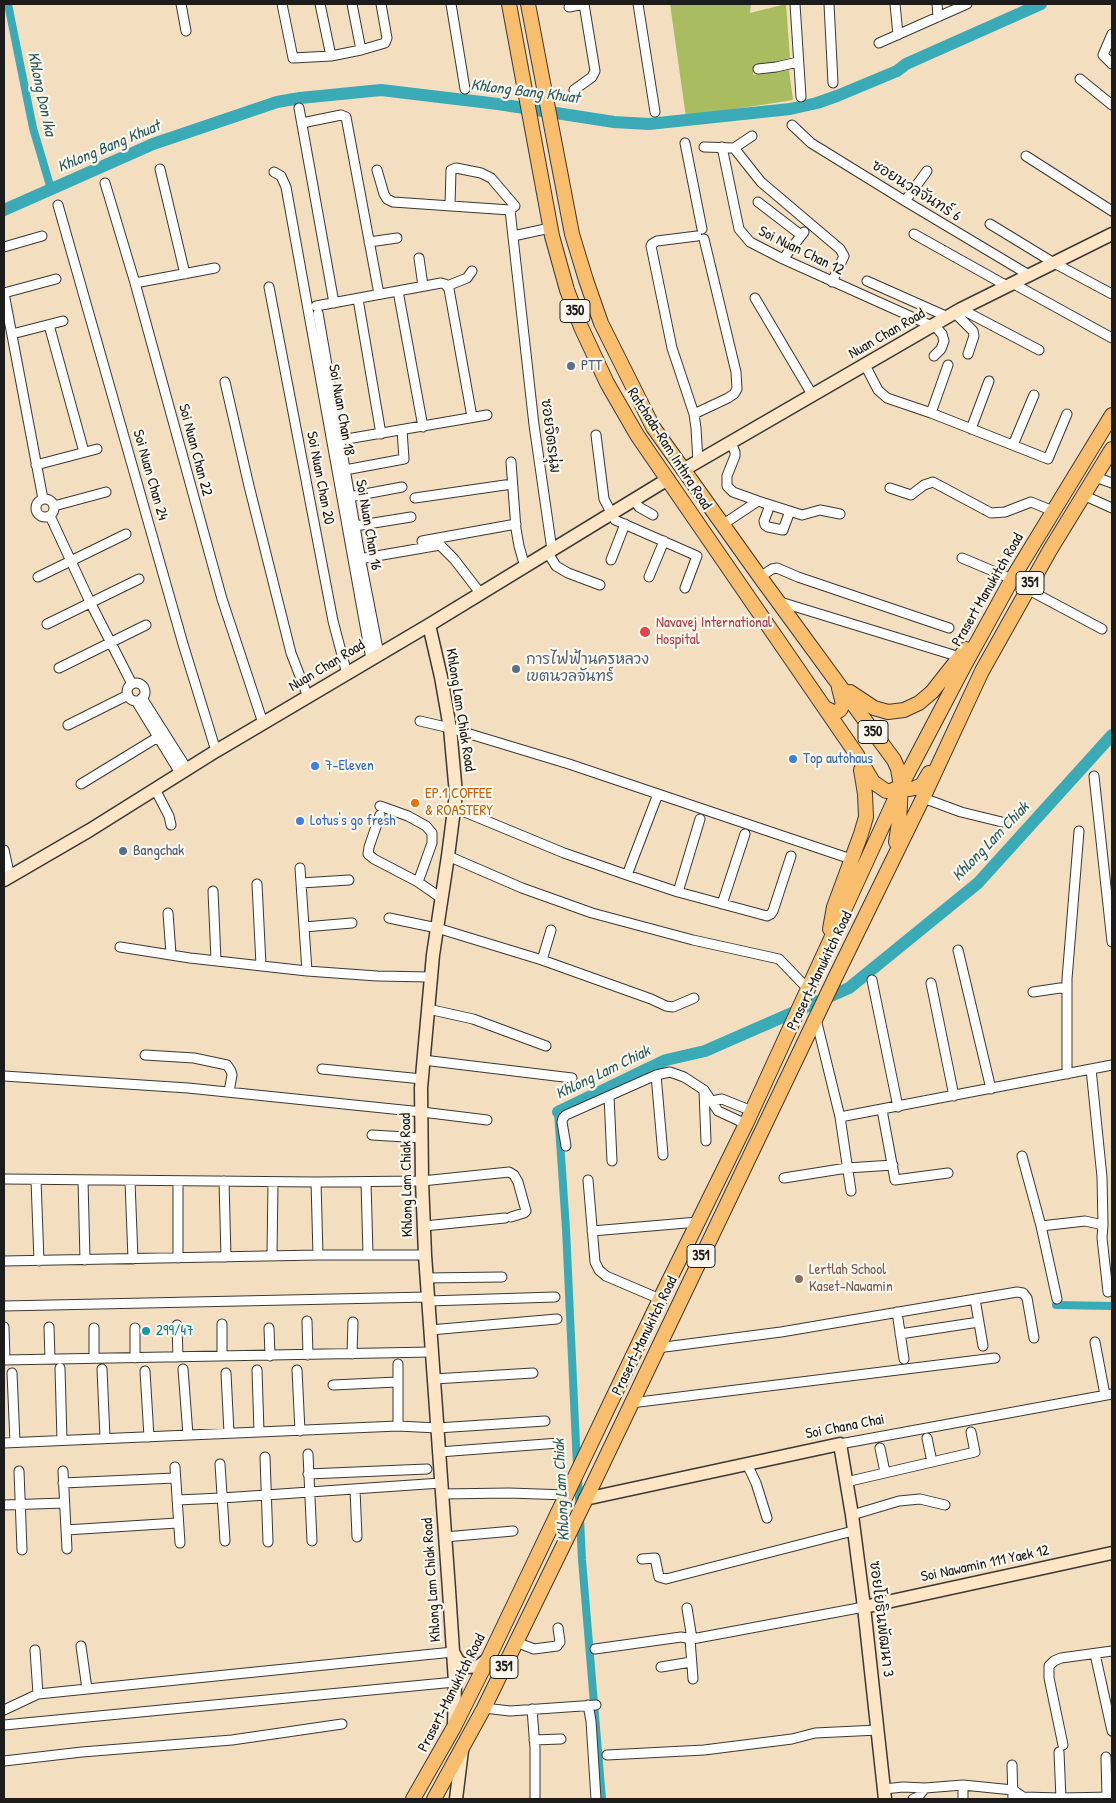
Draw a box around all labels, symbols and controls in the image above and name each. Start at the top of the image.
water label: Khlong Don Ika [23,50,59,138]
water label: Khlong Bang Khuat [469,76,581,108]
water label: Khlong Bang Khuat [55,117,163,177]
street label: ซอยนวลจันทร์ 6 [868,156,964,226]
street label: Soi Nuan Chan 12 [755,223,847,279]
road number: 350 [560,300,590,322]
street label: Nuan Chan Road [846,305,928,363]
place label: PTT [581,357,602,375]
marker: PTT [565,360,577,372]
street label: Soi Nuan Chan 18 [324,363,358,457]
street label: Ratchada-Ram Inthra Road [623,385,715,513]
street label: ซอยจิตรนุ่ม [536,398,564,474]
street label: Soi Nuan Chan 22 [174,402,216,498]
street label: Soi Nuan Chan 24 [129,428,171,522]
street label: Soi Nuan Chan 20 [302,430,338,526]
street label: Soi Nuan Chan 16 [351,478,385,572]
street label: Prasert Manukitch Road [948,530,1028,650]
road number: 351 [1016,572,1044,594]
place label: Navavej International Hospital [656,614,772,649]
marker: Navavej International Hospital [638,625,652,639]
street label: Nuan Chan Road [286,636,368,696]
street label: Khlong Lam Chiak Road [441,647,479,773]
place label: การไฟฟ้านครหลวง เขตนวลจันทร์ [526,651,649,686]
marker: การไฟฟ้านครหลวง เขตนวลจันทร์ [510,663,522,675]
road number: 350 [858,720,888,744]
place label: Top autohaus [803,750,873,768]
marker: Top autohaus [787,753,799,765]
place label: 7-Eleven [325,757,374,775]
marker: 7-Eleven [309,760,321,772]
place label: EP.1 COFFEE & ROASTERY [425,785,493,820]
marker: EP.1 COFFEE & ROASTERY [409,797,421,809]
water label: Khlong Lam Chiak [948,798,1034,886]
place label: Lotus's go fresh [310,812,396,830]
marker: Lotus's go fresh [294,815,306,827]
place label: Bangchak [133,842,184,860]
marker: Bangchak [117,845,129,857]
street label: Prasert-Manukitch Road [783,909,857,1033]
water label: Khlong Lam Chiak [553,1042,653,1104]
street label: Khlong Lam Chiak Road [397,1113,417,1237]
road number: 351 [687,1244,715,1268]
place label: Lertlah School Kaset-Nawamin [809,1261,893,1296]
marker: Lertlah School Kaset-Nawamin [793,1273,805,1285]
street label: Prasert-Manukitch Road [608,1274,682,1398]
place label: 299/47 [156,1322,193,1340]
marker: 299/47 [140,1325,152,1337]
street label: Soi Chana Chai [804,1411,886,1443]
water label: Khlong Lam Chiak [550,1438,574,1542]
street label: Khlong Lam Chiak Road [419,1517,445,1643]
street label: Soi Nawamin 111 Yaek 12 [919,1542,1051,1586]
street label: ซอยโยธินพัฒนา 3 [865,1560,897,1678]
street label: Prasert-Manukitch Road [414,1631,490,1755]
road number: 351 [490,1655,518,1678]

